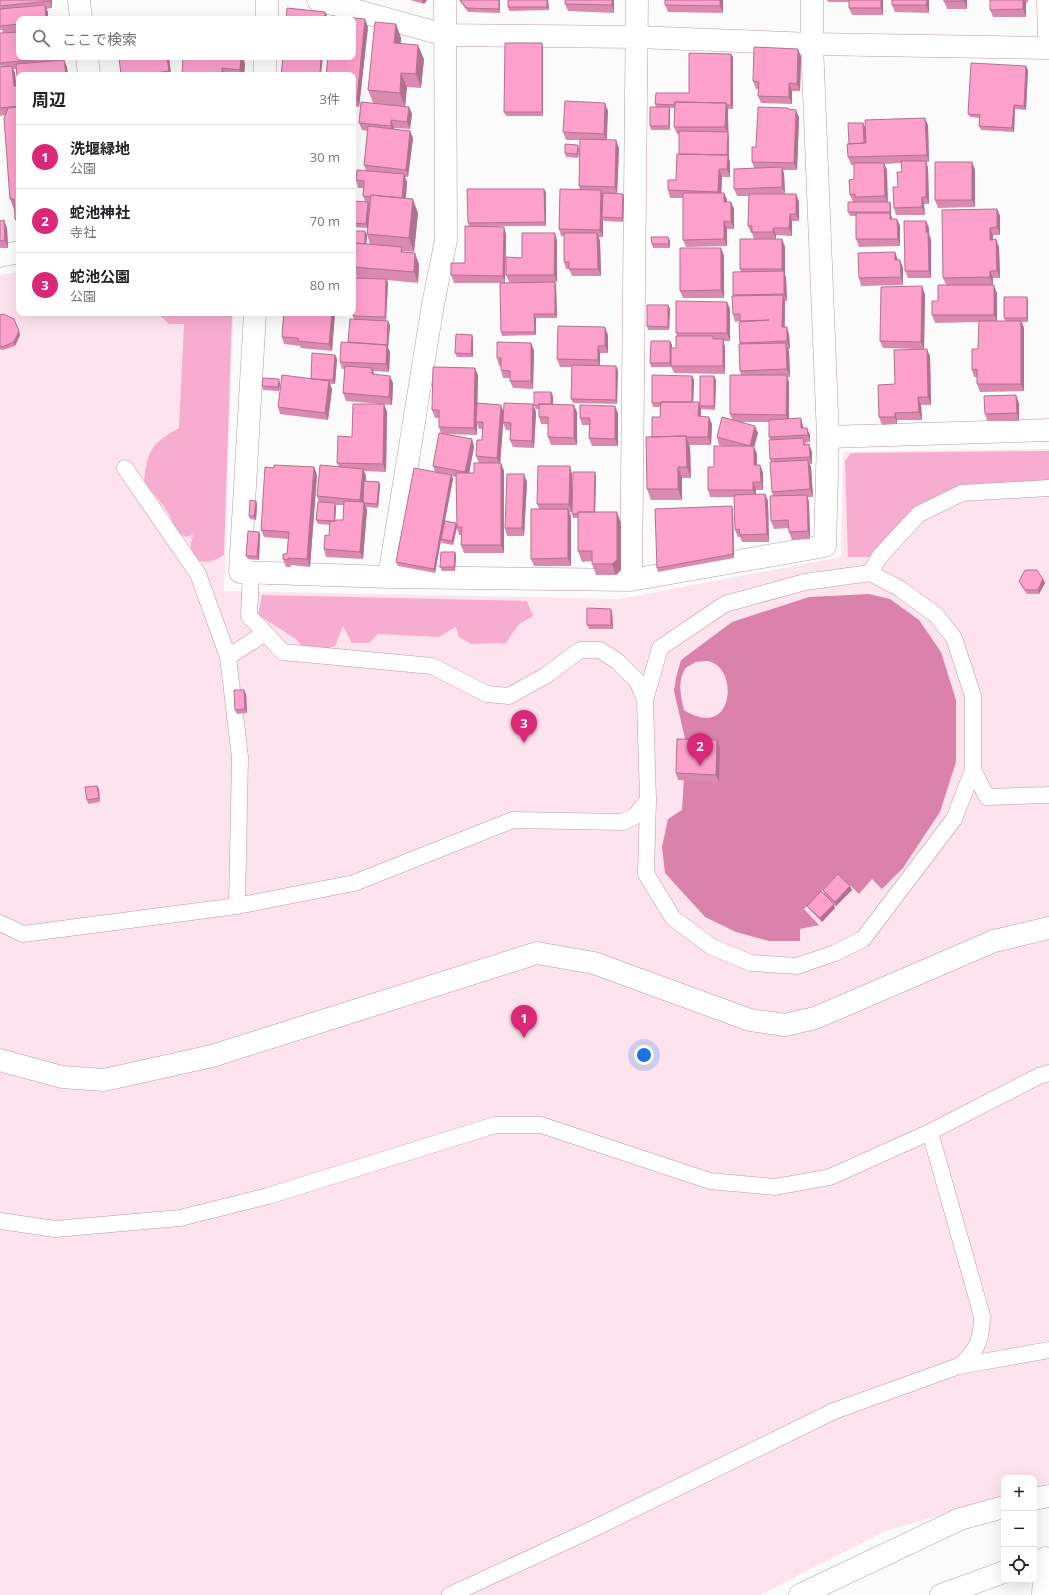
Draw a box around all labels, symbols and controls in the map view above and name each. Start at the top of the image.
search box [16,16,356,60]
icon: search [30,27,52,49]
text: ここで検索 [62,29,137,49]
text: 周辺 [32,88,66,111]
text: 3件 [320,90,340,108]
text: 洗堰緑地 [70,138,130,158]
text: 1 [41,148,49,166]
text: 30 m [310,148,340,166]
text: 公園 [70,159,96,177]
text: 蛇池神社 [70,202,130,222]
text: 2 [41,212,49,230]
text: 70 m [310,212,340,230]
text: 寺社 [70,223,96,241]
text: 蛇池公園 [70,266,130,286]
text: 3 [41,276,49,294]
text: 80 m [310,276,340,294]
text: 公園 [70,287,96,305]
pin: 3 [511,710,537,743]
pin: 2 [687,733,713,766]
pin: 1 [511,1005,537,1038]
your location [634,1045,654,1065]
map controls [1001,1475,1037,1583]
button: + [1001,1475,1037,1511]
button: − [1001,1511,1037,1547]
button: locate [1001,1547,1037,1583]

